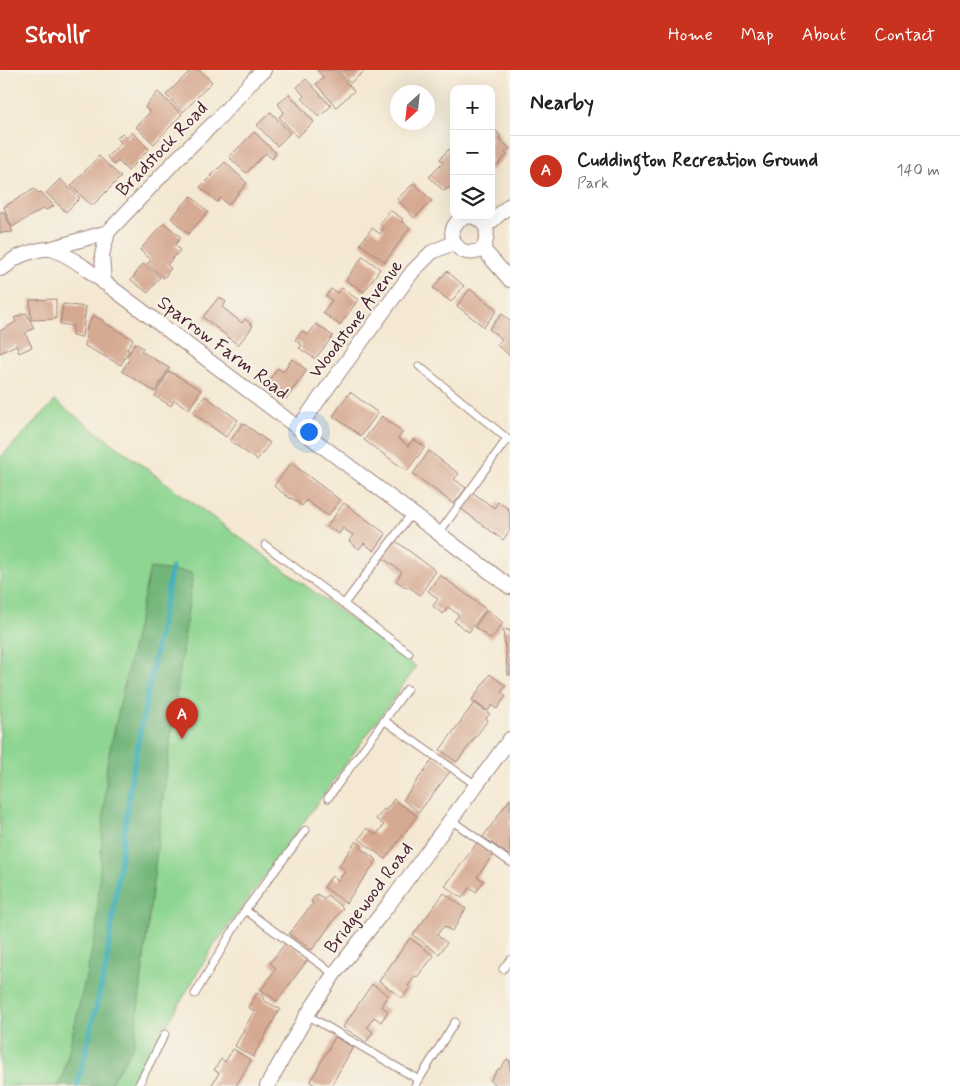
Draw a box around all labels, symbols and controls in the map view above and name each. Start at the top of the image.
text: Strollr [25,20,89,51]
text: Home [668,23,713,47]
text: Map [741,23,774,47]
text: About [802,23,846,47]
text: Contact [874,23,935,47]
north arrow [390,85,435,130]
map controls [450,85,495,220]
button: + [450,85,495,130]
text: Nearby [530,89,594,117]
street label: Bradstock Road [110,96,214,202]
button: − [450,130,495,175]
text: Cuddington Recreation Ground [577,148,818,173]
text: A [541,160,551,181]
text: 140 m [896,160,940,181]
text: Park [577,173,609,194]
button: layers [450,175,495,220]
street label: Woodstone Avenue [303,255,409,383]
street label: Sparrow Farm Road [152,290,294,406]
your location [296,419,322,445]
pin: A [166,698,198,739]
street label: Bridgewood Road [319,837,420,959]

